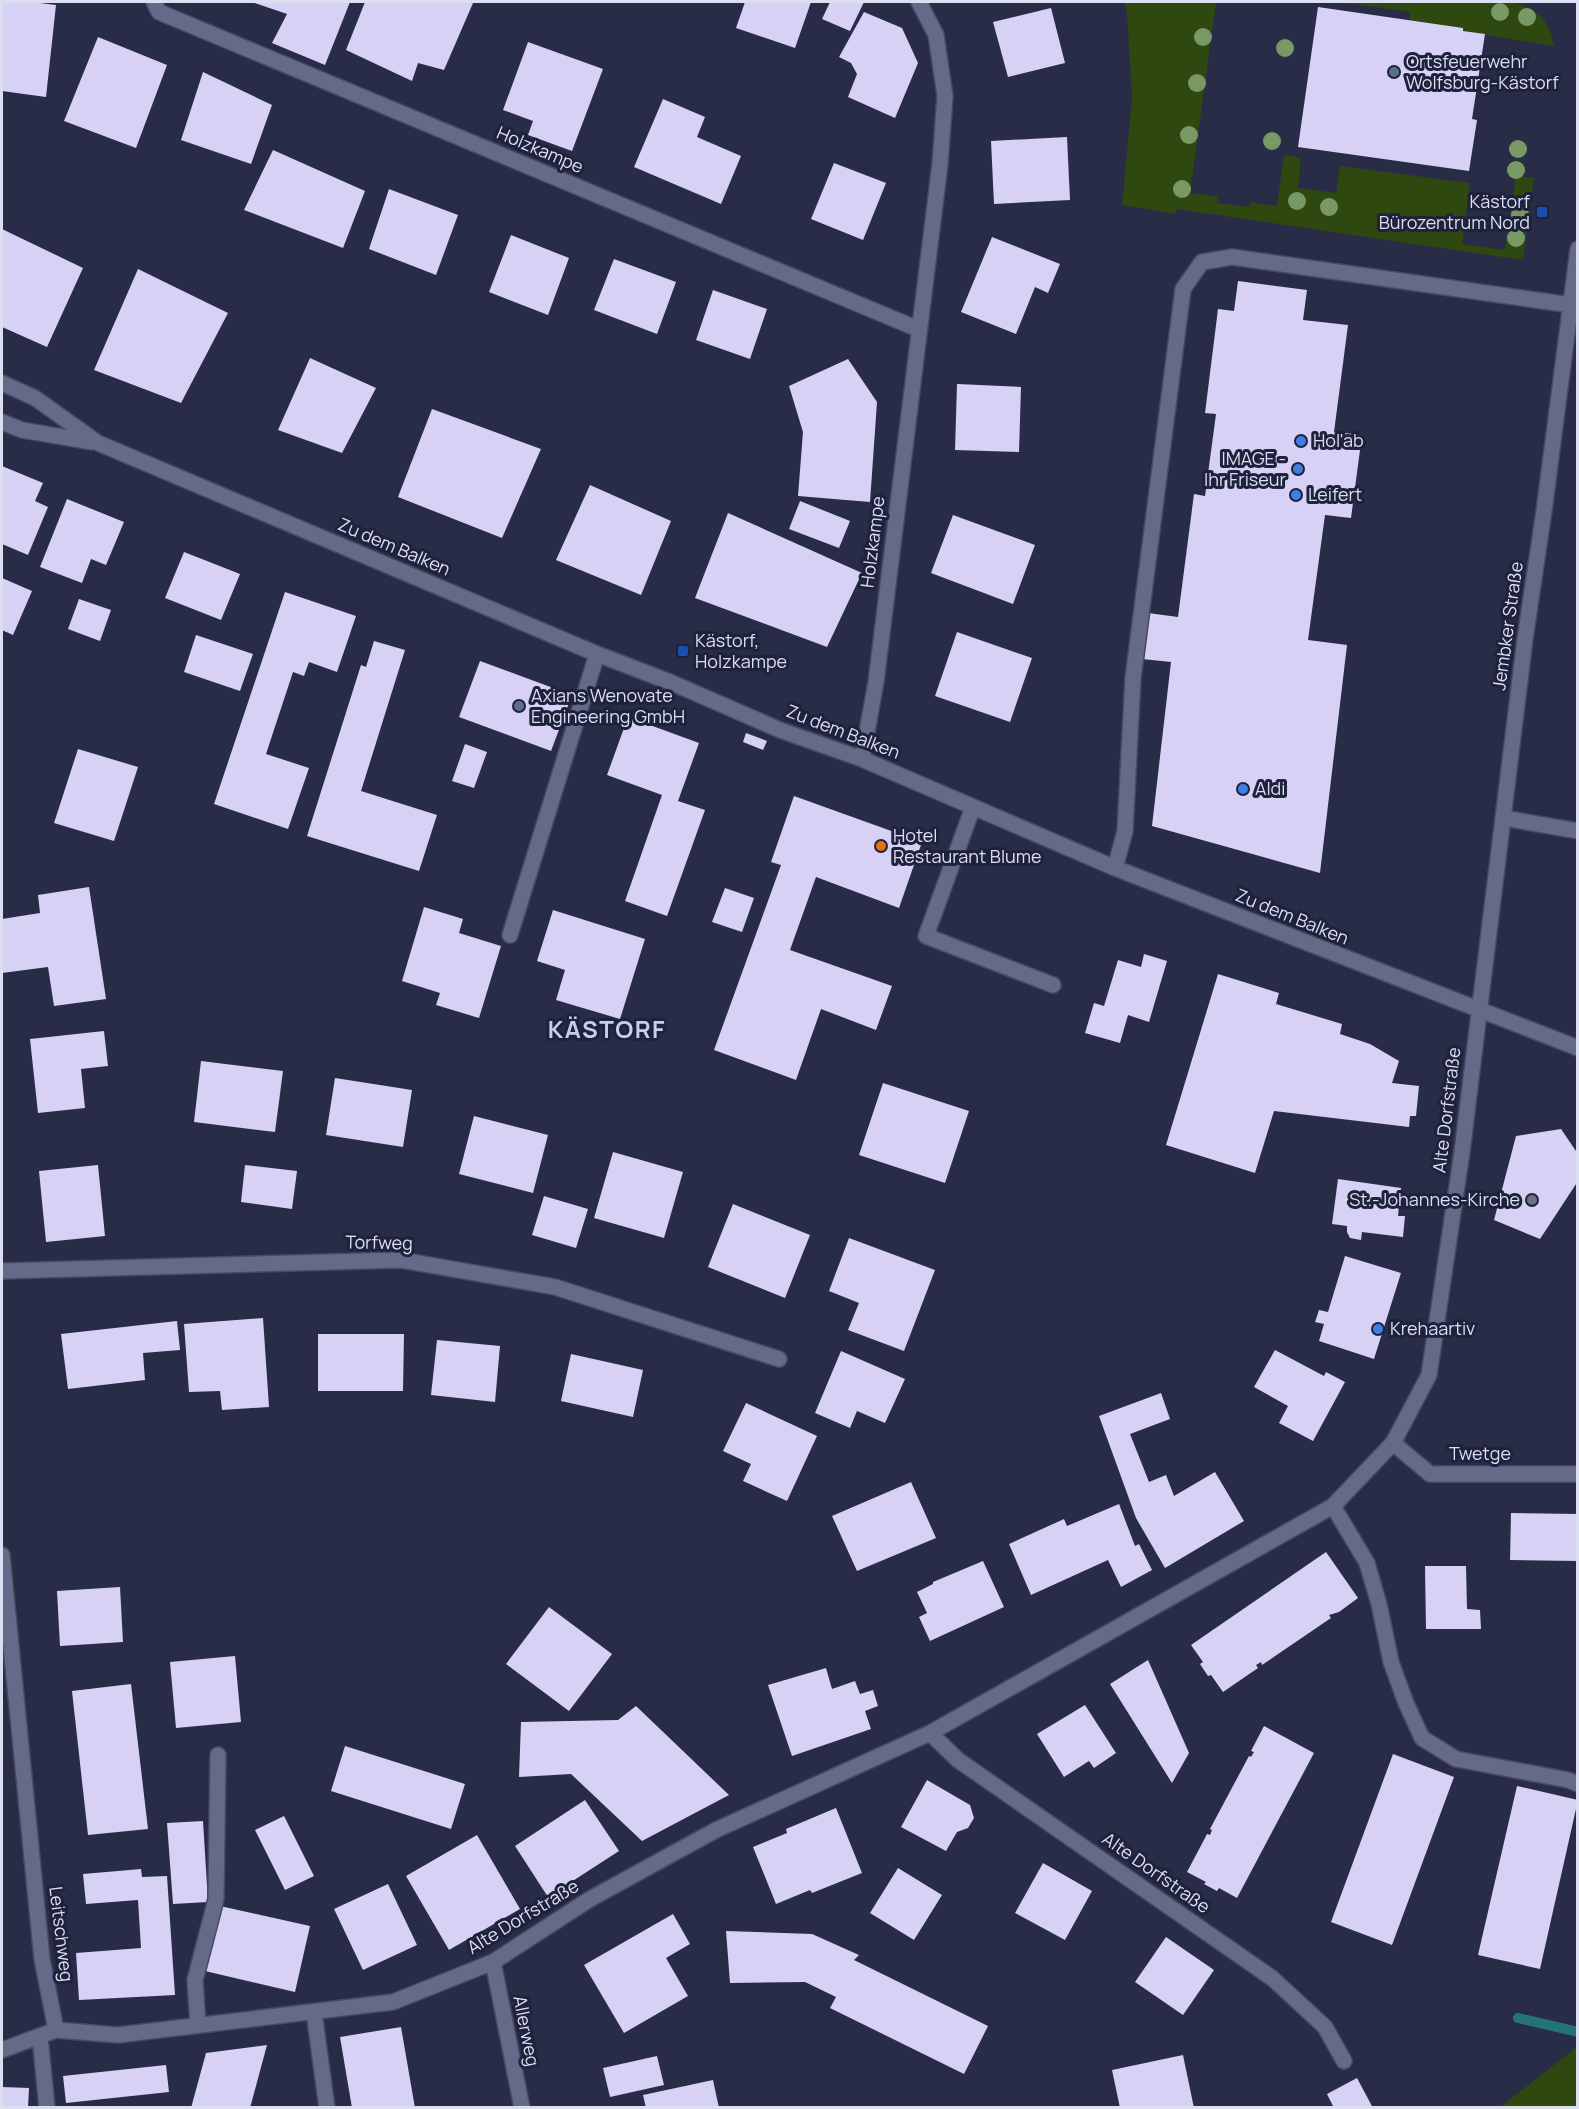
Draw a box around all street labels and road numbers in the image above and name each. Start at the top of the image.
street label: Holzkampe [493,120,587,178]
street label: Holzkampe [854,495,890,589]
street label: Zu dem Balken [334,512,454,581]
street label: Jembker Straße [1486,560,1528,692]
street label: Zu dem Balken [783,698,904,764]
street label: Zu dem Balken [1232,882,1353,950]
street label: Alte Dorfstraße [1426,1046,1466,1174]
street label: Torfweg [345,1229,413,1255]
street label: Twetge [1449,1441,1511,1465]
street label: Alte Dorfstraße [1098,1826,1215,1918]
street label: Alte Dorfstraße [462,1873,583,1959]
street label: Leitschweg [44,1885,80,1983]
street label: Allerweg [508,1993,546,2068]

